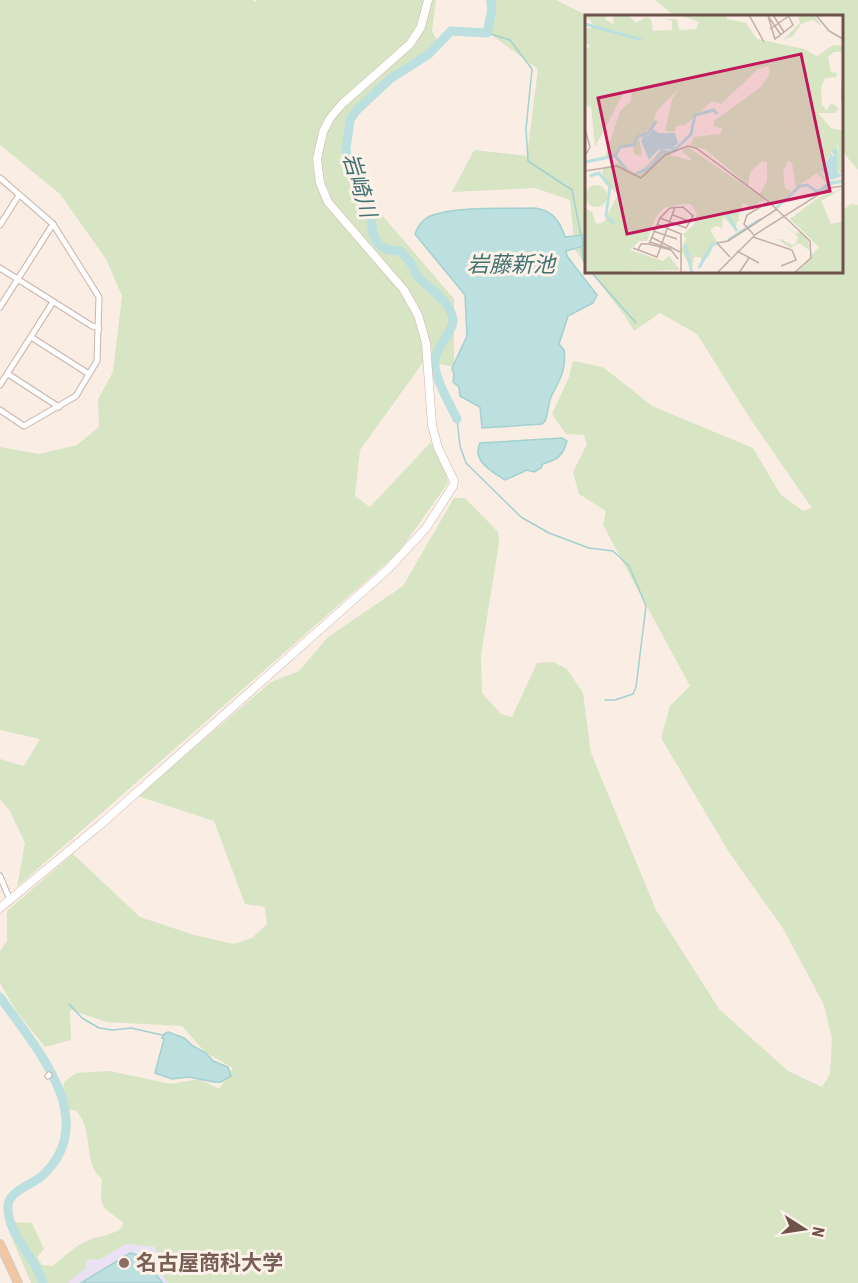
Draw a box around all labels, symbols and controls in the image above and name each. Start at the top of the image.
inset map [585,15,843,273]
water label: 岩崎川 [338,150,382,222]
water label: 岩藤新池 [467,252,557,277]
north arrow [774,1199,834,1259]
text: N [808,1225,828,1239]
place label: 名古屋商科大学 [136,1251,283,1275]
marker: 名古屋商科大学 [117,1256,131,1270]

